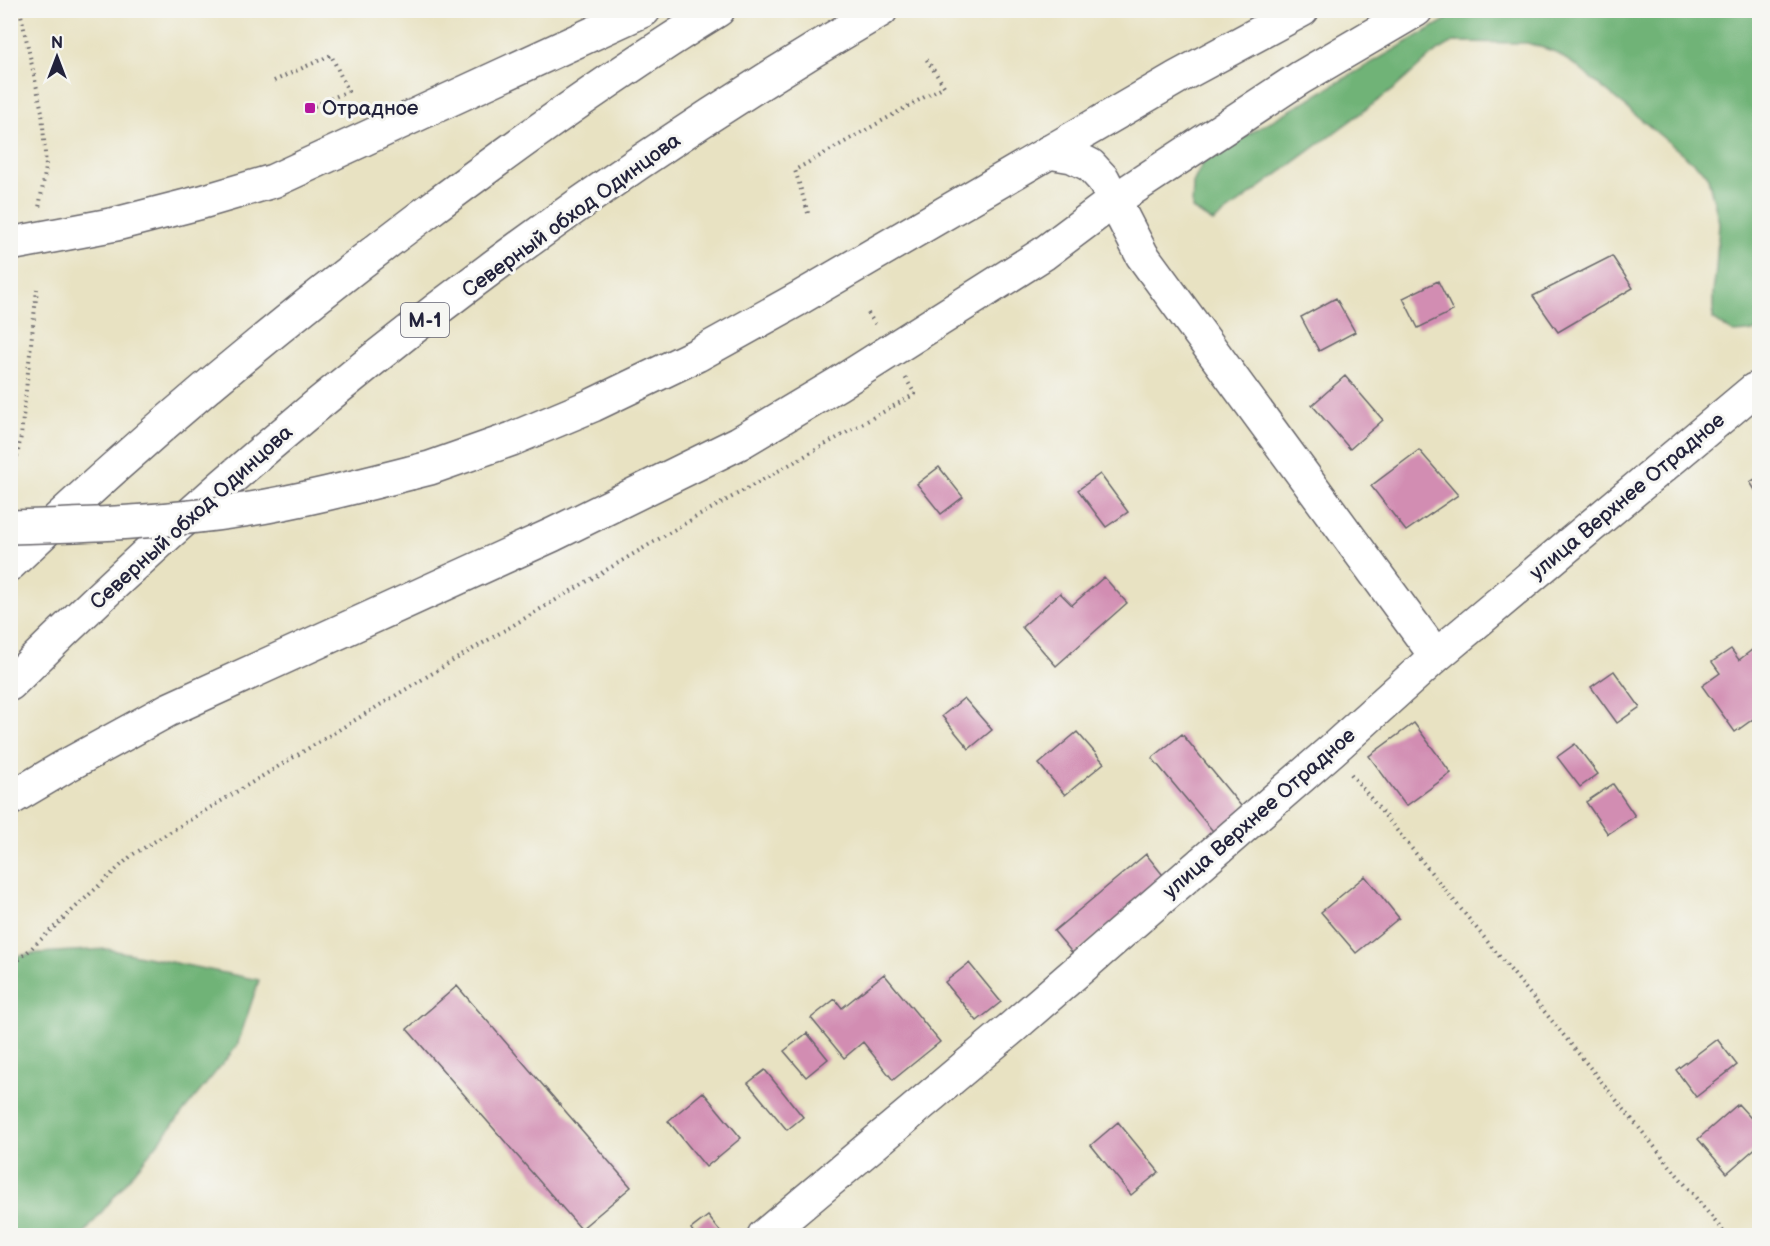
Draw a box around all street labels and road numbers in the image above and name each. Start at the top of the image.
street label: Северный обход Одинцова [457,127,686,303]
road number: М-1 [401,303,449,337]
street label: улица Верхнее Отрадное [1525,407,1730,585]
street label: Северный обход Одинцова [85,419,298,615]
street label: улица Верхнее Отрадное [1158,723,1361,904]

